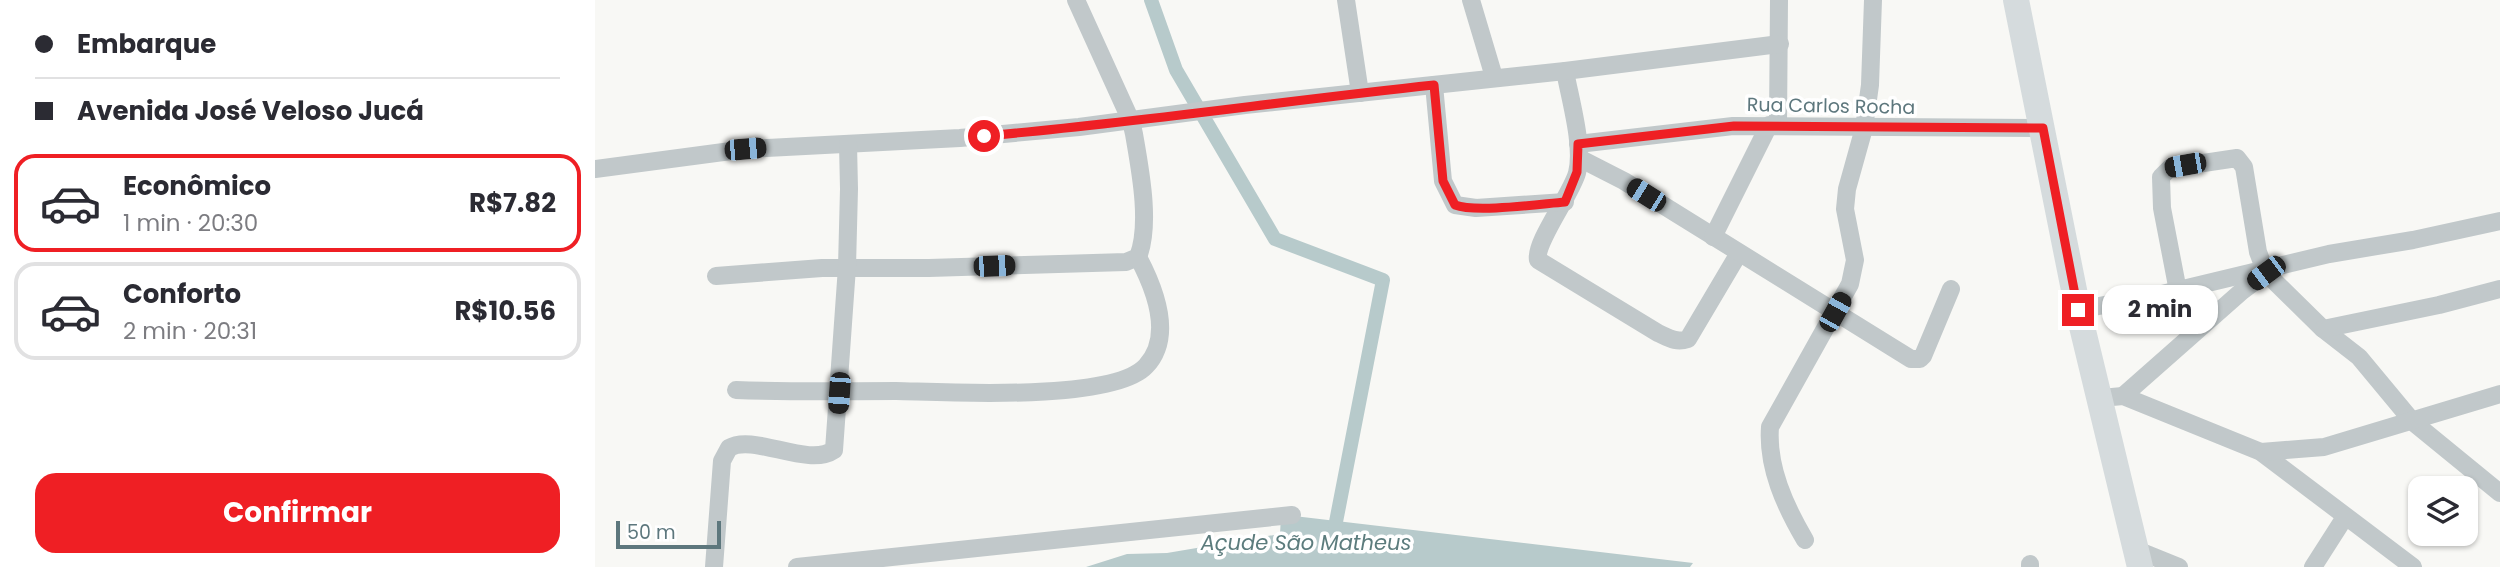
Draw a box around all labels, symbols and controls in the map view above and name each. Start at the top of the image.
text: Embarque [77,26,216,62]
street label: Rua Carlos Rocha [1747,91,1915,121]
text: Avenida José Veloso Jucá [77,93,424,129]
route start [968,120,1000,152]
car [724,137,767,161]
car [2163,151,2208,179]
text: Econômico [123,168,271,204]
icon: car [39,172,102,235]
car [1623,175,1670,215]
text: R$7.82 [469,185,556,221]
text: 1 min · 20:30 [123,207,258,239]
car [2243,252,2290,294]
car [973,255,1016,277]
text: Conforto [123,276,241,312]
icon: car [39,280,102,343]
callout: 2 min [2103,286,2218,334]
car [1816,289,1855,335]
text: R$10.56 [454,293,556,329]
text: 2 min [2128,293,2192,325]
route end [2062,294,2094,326]
text: 2 min · 20:31 [123,315,257,347]
car [828,371,851,415]
button: Confirmar [35,473,560,553]
map controls [2408,476,2478,546]
button: layers [2408,476,2478,546]
scale bar [616,518,721,550]
text: 50 m [627,519,676,546]
water label: Açude São Matheus [1200,528,1411,557]

